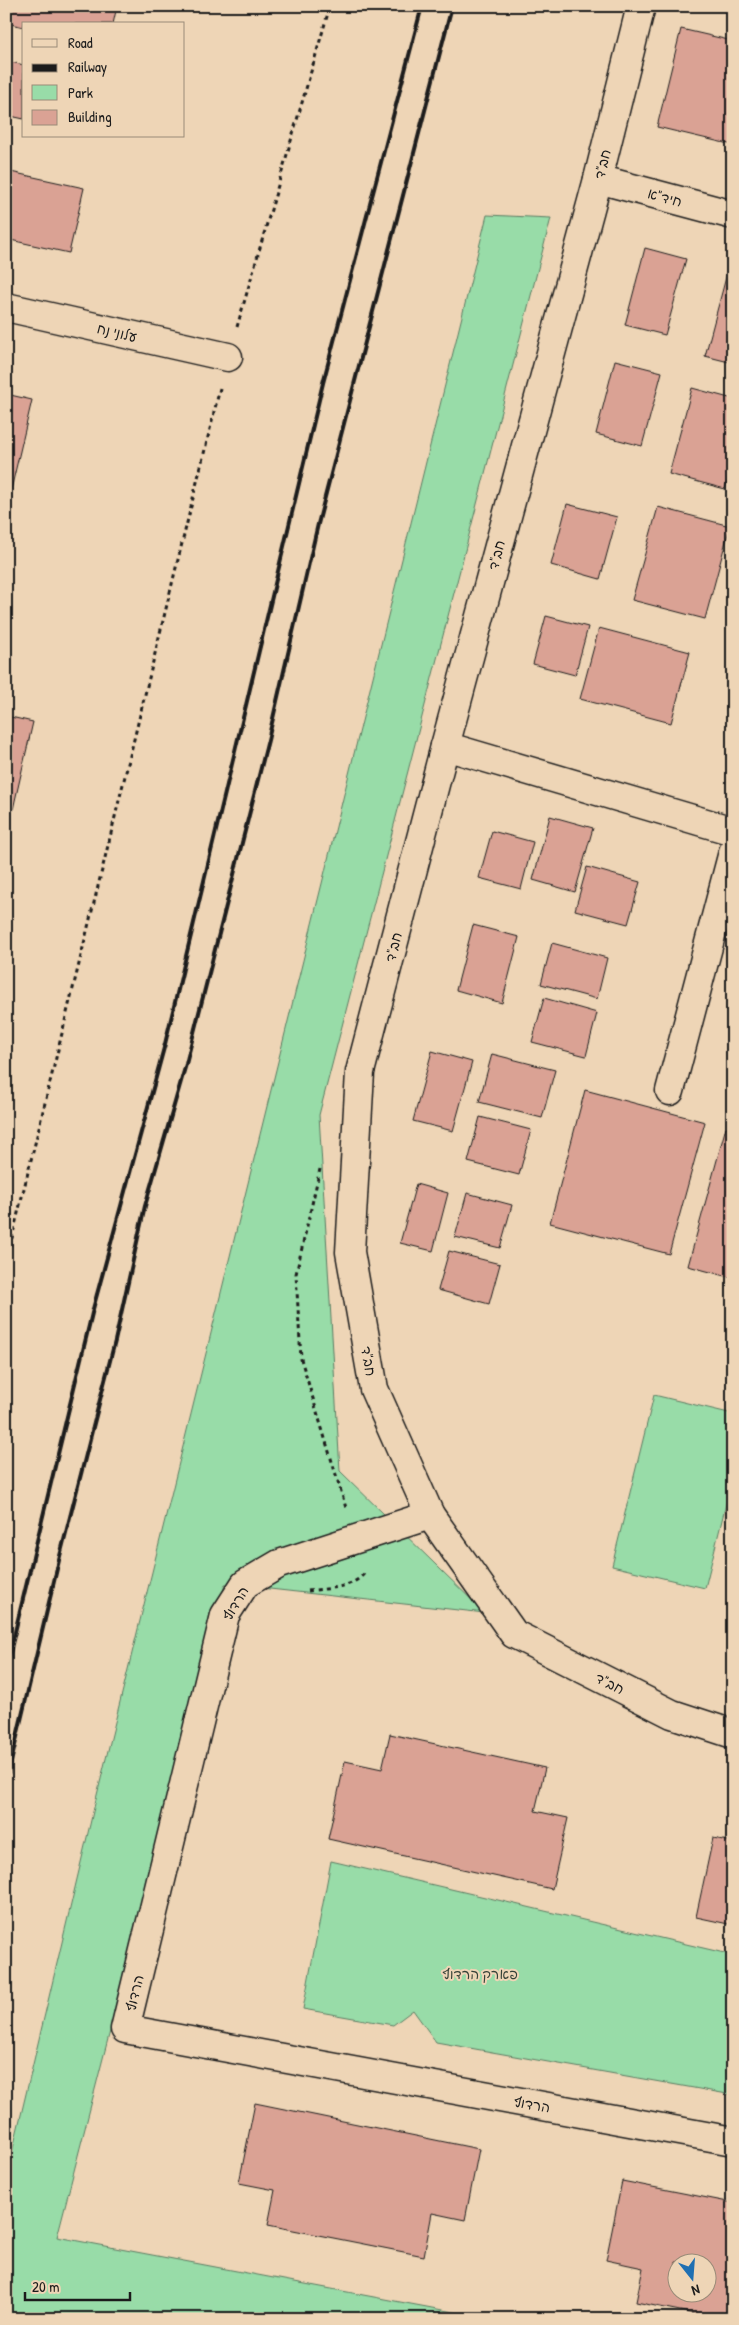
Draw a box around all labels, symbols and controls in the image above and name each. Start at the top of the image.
legend [22,22,185,138]
text: Road [68,32,93,53]
text: Railway [68,56,107,77]
text: Park [68,82,93,103]
text: Building [68,106,112,127]
street label: חב"ד [589,147,615,181]
street label: חיד"א [646,183,684,211]
street label: עלוני נח [95,318,139,346]
street label: חב"ד [483,538,509,572]
street label: חב"ד [380,930,406,964]
street label: חב"ד [357,1345,381,1377]
street label: הרדוף [217,1582,253,1624]
street label: חב"ד [592,1668,628,1698]
park label: פארק הרדוף [442,1964,518,1983]
street label: הרדוף [120,1973,148,2013]
street label: הרדוף [512,2091,552,2117]
north arrow [666,2252,716,2302]
scale bar [25,2270,130,2302]
text: 20 m [32,2276,59,2297]
text: N [689,2281,702,2301]

